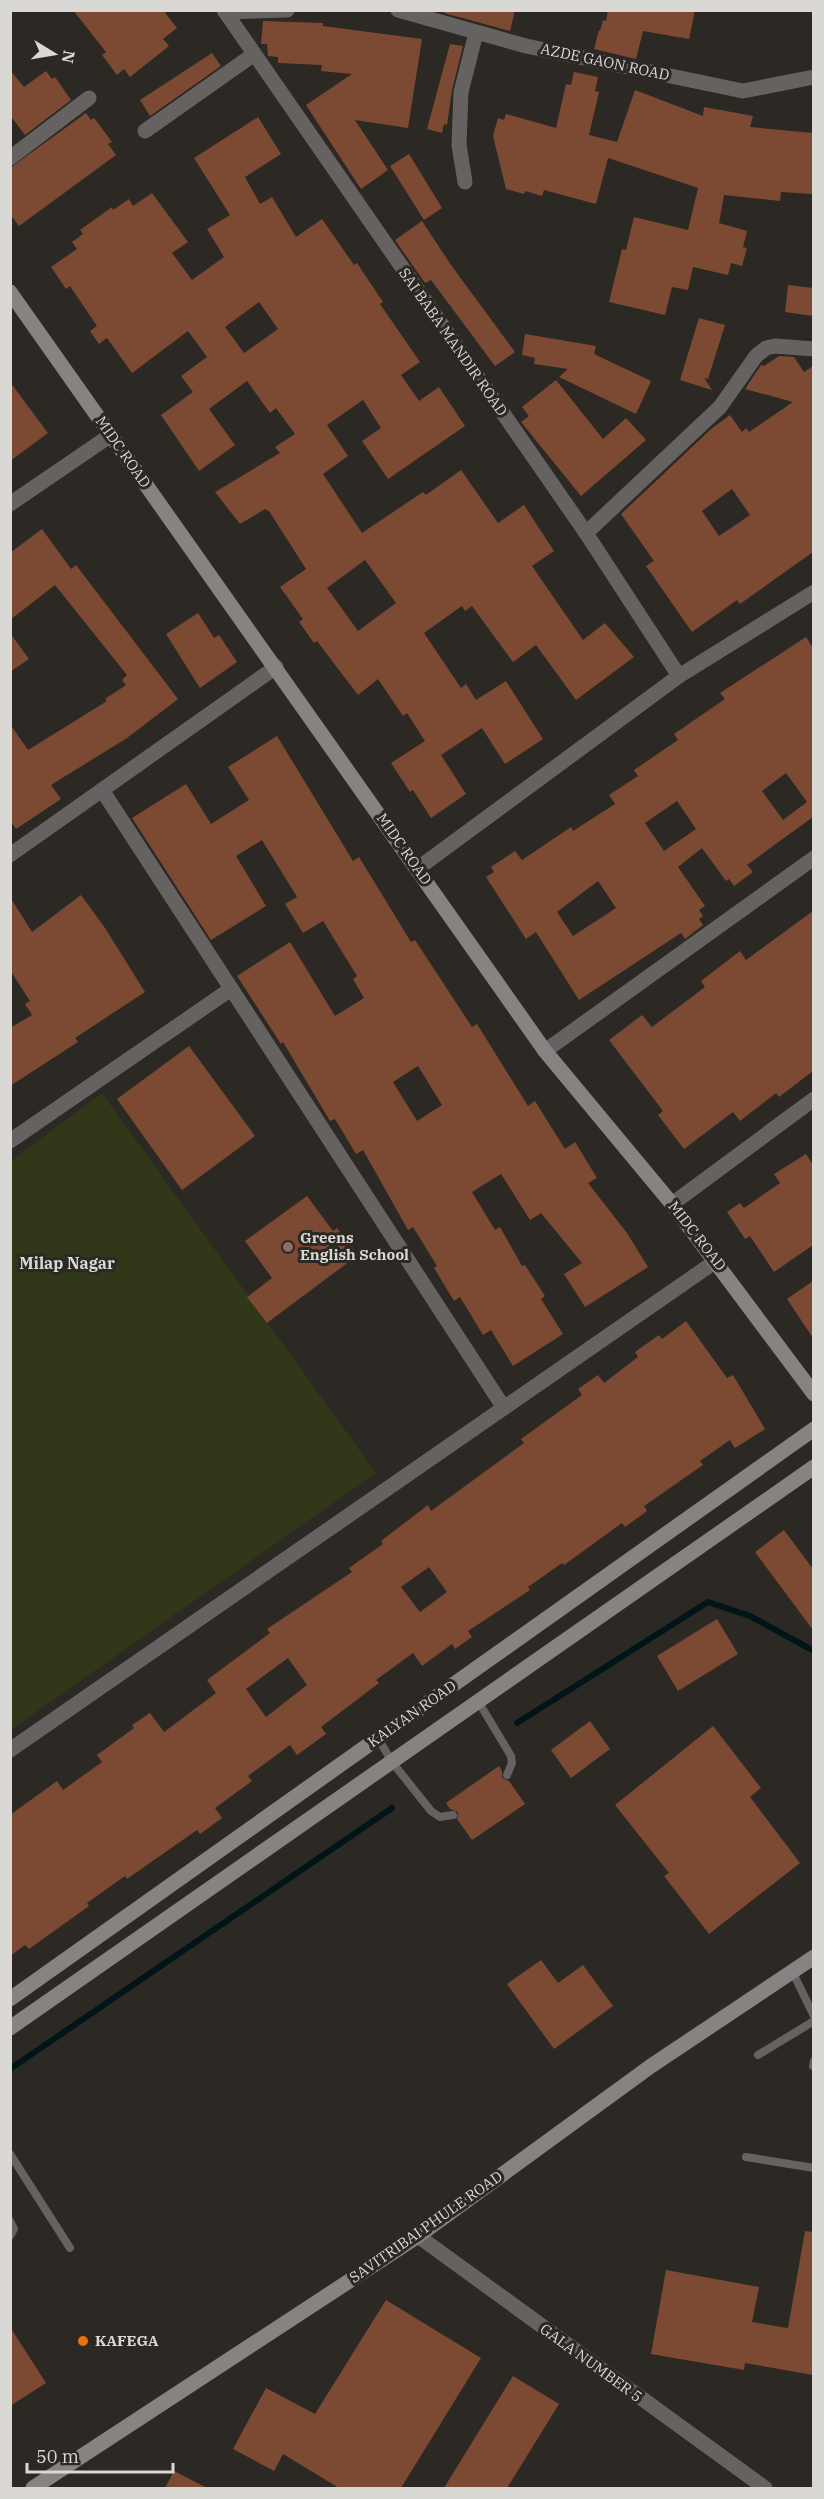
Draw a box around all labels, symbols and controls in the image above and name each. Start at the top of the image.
north arrow [24,24,84,84]
street label: AZDE GAON ROAD [539,39,671,84]
text: N [58,49,80,65]
street label: SAI BABA MANDIR ROAD [395,264,512,420]
street label: MIDC ROAD [92,412,155,491]
street label: MIDC ROAD [373,809,436,888]
street label: MIDC ROAD [664,1197,731,1274]
place label: Greens English School [300,1228,409,1264]
marker: Greens English School [281,1240,295,1254]
district label: Milap Nagar [19,1253,115,1273]
street label: KALYAN ROAD [364,1676,460,1751]
street label: SAVITRIBAI PHULE ROAD [346,2166,506,2287]
street label: GALA NUMBER 5 [536,2319,646,2406]
place label: KAFEGA [95,2331,159,2350]
marker: KAFEGA [76,2334,90,2348]
scale bar [27,2436,172,2474]
text: 50 m [36,2445,79,2468]

